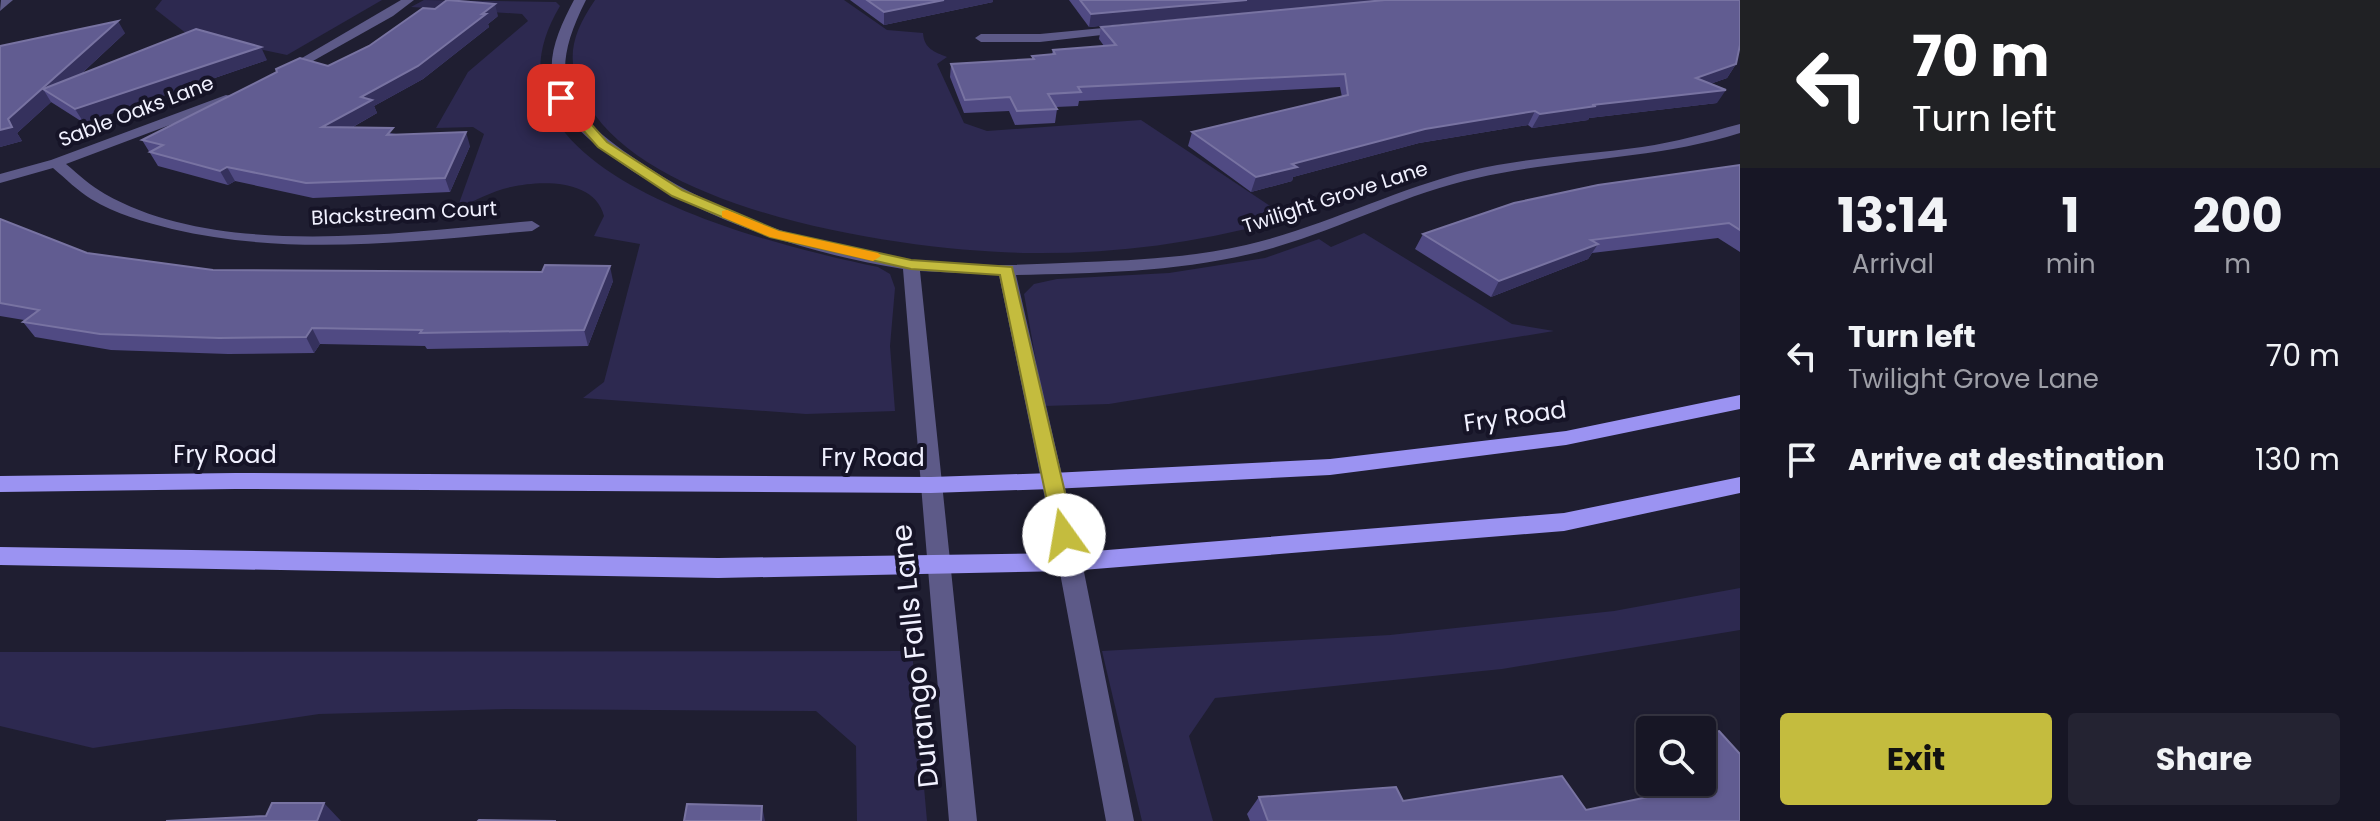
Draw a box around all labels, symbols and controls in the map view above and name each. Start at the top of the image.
text: 70 m [1912,17,2050,96]
icon: left [1780,32,1884,136]
pin [527,64,595,132]
street label: Sable Oaks Lane [54,69,218,153]
icon: arrive [539,76,583,120]
text: Turn left [1912,93,2057,144]
street label: Twilight Grove Lane [1239,154,1431,240]
text: 13:14 [1837,182,1948,249]
text: 1 [2062,182,2080,249]
text: 200 [2193,182,2283,249]
street label: Blackstream Court [310,194,498,232]
text: Arrival [1852,246,1934,282]
text: min [2046,246,2096,282]
text: m [2224,246,2251,282]
text: Turn left [1848,315,1976,358]
icon: left [1780,334,1824,378]
text: 70 m [2266,334,2340,377]
text: Twilight Grove Lane [1848,361,2099,397]
street label: Fry Road [1462,392,1568,440]
street label: Fry Road [173,438,277,471]
icon: arrive [1780,438,1824,482]
text: Arrive at destination [1848,438,2165,481]
text: 130 m [2255,438,2340,481]
street label: Fry Road [821,441,925,474]
position arrow [1022,493,1106,577]
street label: Durango Falls Lane [882,522,948,790]
button: Exit [1780,713,2052,805]
button: Share [2068,713,2340,805]
map controls [1636,716,1716,796]
button: search [1636,716,1716,796]

